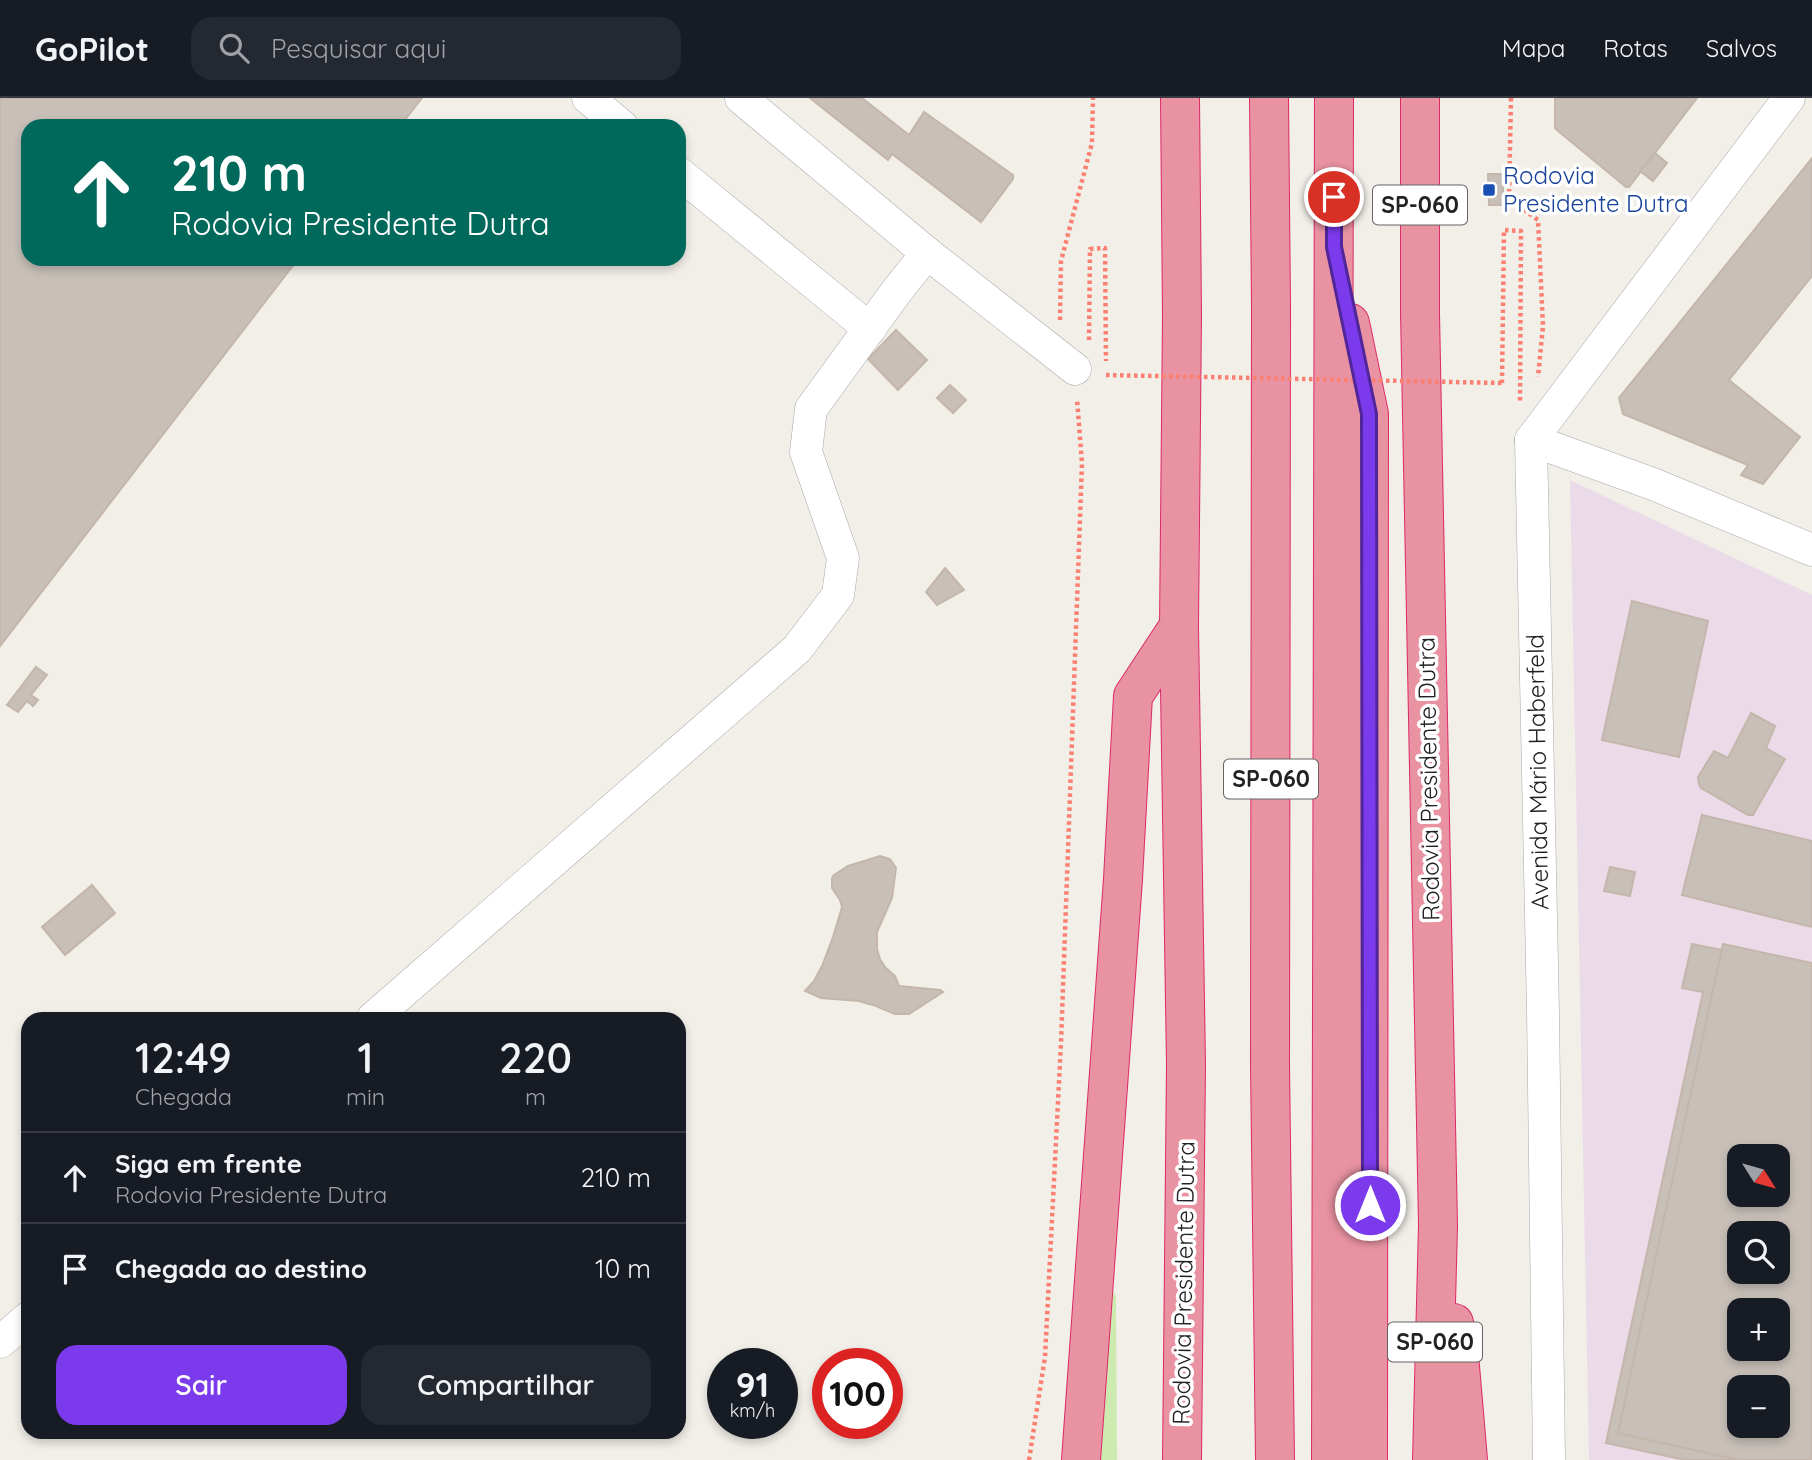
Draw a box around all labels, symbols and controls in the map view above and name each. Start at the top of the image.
search box [191,17,681,80]
text: GoPilot [35,28,149,69]
icon: search [215,29,253,67]
text: Pesquisar aqui [271,32,446,65]
text: Mapa [1502,33,1565,63]
text: Rotas [1603,33,1668,63]
text: Salvos [1706,33,1777,63]
text: 210 m [171,142,307,203]
icon: ahead [56,147,147,238]
place label: Rodovia Presidente Dutra [1503,160,1689,218]
pin [1304,167,1364,227]
icon: arrive [1315,178,1353,216]
marker: Rodovia Presidente Dutra [1481,182,1497,198]
road number: SP-060 [1373,186,1467,225]
text: Rodovia Presidente Dutra [171,203,550,243]
street label: Avenida Mário Haberfeld [1520,634,1554,910]
street label: Rodovia Presidente Dutra [1411,637,1445,921]
road number: SP-060 [1224,760,1318,799]
text: 12:49 [135,1031,232,1084]
text: 1 [357,1031,374,1084]
text: 220 [499,1031,572,1084]
text: Chegada [135,1082,232,1111]
text: min [346,1082,385,1111]
text: m [525,1082,546,1111]
street label: Rodovia Presidente Dutra [1166,1141,1200,1425]
north arrow [1727,1144,1790,1208]
map controls [1727,1144,1790,1438]
text: Siga em frente [115,1147,302,1180]
icon: ahead [56,1159,94,1197]
text: 210 m [581,1161,651,1194]
position arrow [1333,1168,1407,1242]
text: Rodovia Presidente Dutra [115,1180,387,1209]
button: search [1727,1221,1790,1284]
icon: arrive [56,1250,94,1288]
text: Chegada ao destino [115,1252,367,1285]
text: 10 m [595,1252,651,1285]
button: + [1727,1298,1790,1361]
road number: SP-060 [1388,1322,1482,1362]
button: Sair [56,1345,347,1425]
button: Compartilhar [361,1345,651,1425]
speed limit sign: 100 [812,1348,903,1439]
text: 91 [736,1362,769,1406]
button: − [1727,1375,1790,1438]
text: km/h [730,1399,775,1422]

